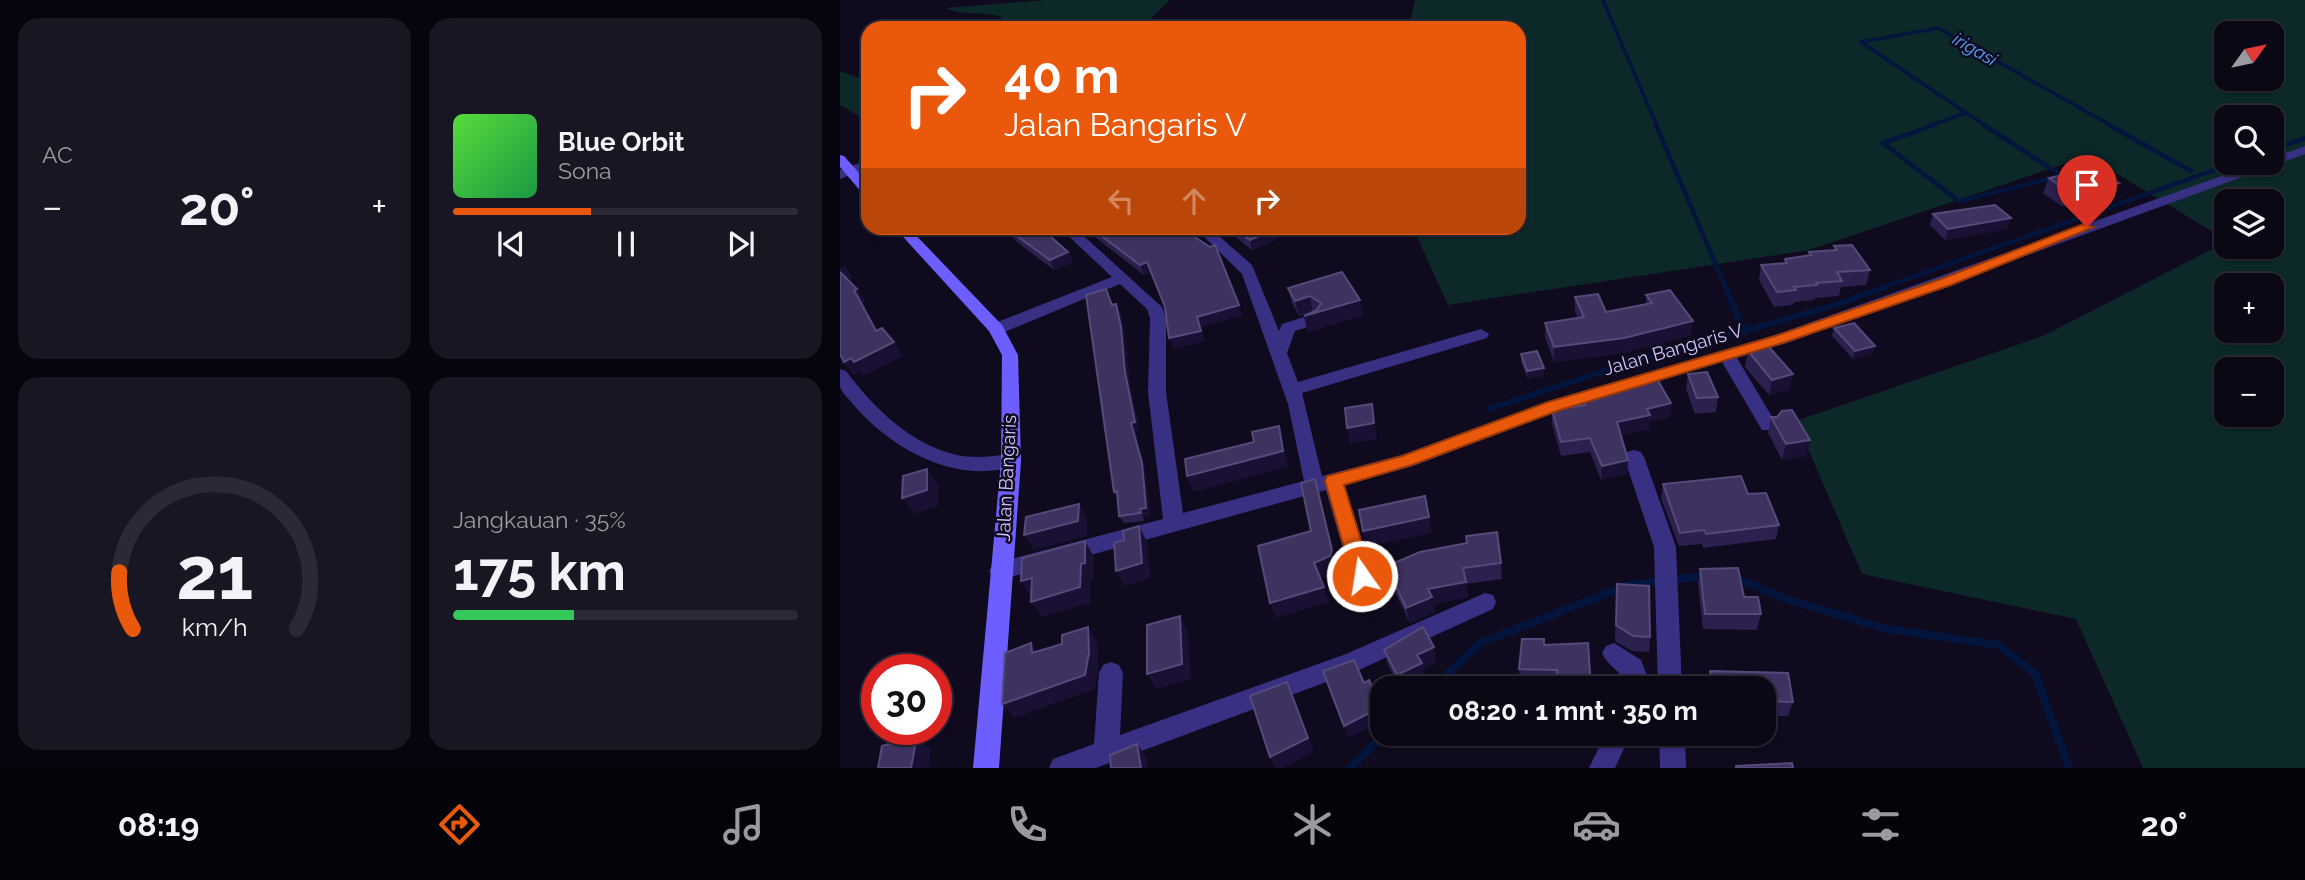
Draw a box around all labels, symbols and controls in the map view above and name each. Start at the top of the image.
north arrow [2214,21,2284,91]
map controls [2214,21,2284,427]
water label: irigasi [1949,28,2002,71]
text: 40 m [1004,47,1119,104]
icon: right [889,49,980,140]
button: search [2214,105,2284,175]
text: Jalan Bangaris V [1004,106,1247,143]
text: Blue Orbit [558,127,685,157]
text: AC [42,141,73,168]
pin [2057,155,2117,227]
text: Sona [558,157,612,184]
icon: arrive [2068,166,2106,204]
text: 20° [179,176,255,237]
icon: left [1102,182,1140,220]
icon: ahead [1175,182,1213,220]
icon: right [1248,182,1286,220]
text: − [42,184,62,229]
text: + [371,184,387,229]
button: layers [2214,189,2284,259]
icon: previous [492,225,530,263]
icon: pause [607,225,645,263]
icon: next [722,225,760,263]
button: + [2214,273,2284,343]
street label: Jalan Bangaris V [1601,319,1745,379]
button: − [2214,357,2284,427]
street label: Jalan Bangaris [992,414,1020,542]
text: Jangkauan · 35% [453,506,626,533]
text: 21 [176,532,253,617]
position arrow [1325,539,1399,613]
text: 175 km [453,541,626,602]
text: km/h [182,612,247,642]
speed limit sign: 30 [861,654,952,745]
text: 08:20 · 1 mnt · 350 m [1448,696,1698,726]
icon: directions [435,800,484,849]
icon: music [719,800,768,849]
icon: phone [1003,800,1052,849]
icon: climate [1288,800,1337,849]
icon: car [1572,800,1621,849]
icon: filters [1856,800,1905,849]
text: 08:19 [118,806,199,843]
text: 20° [2141,806,2187,843]

